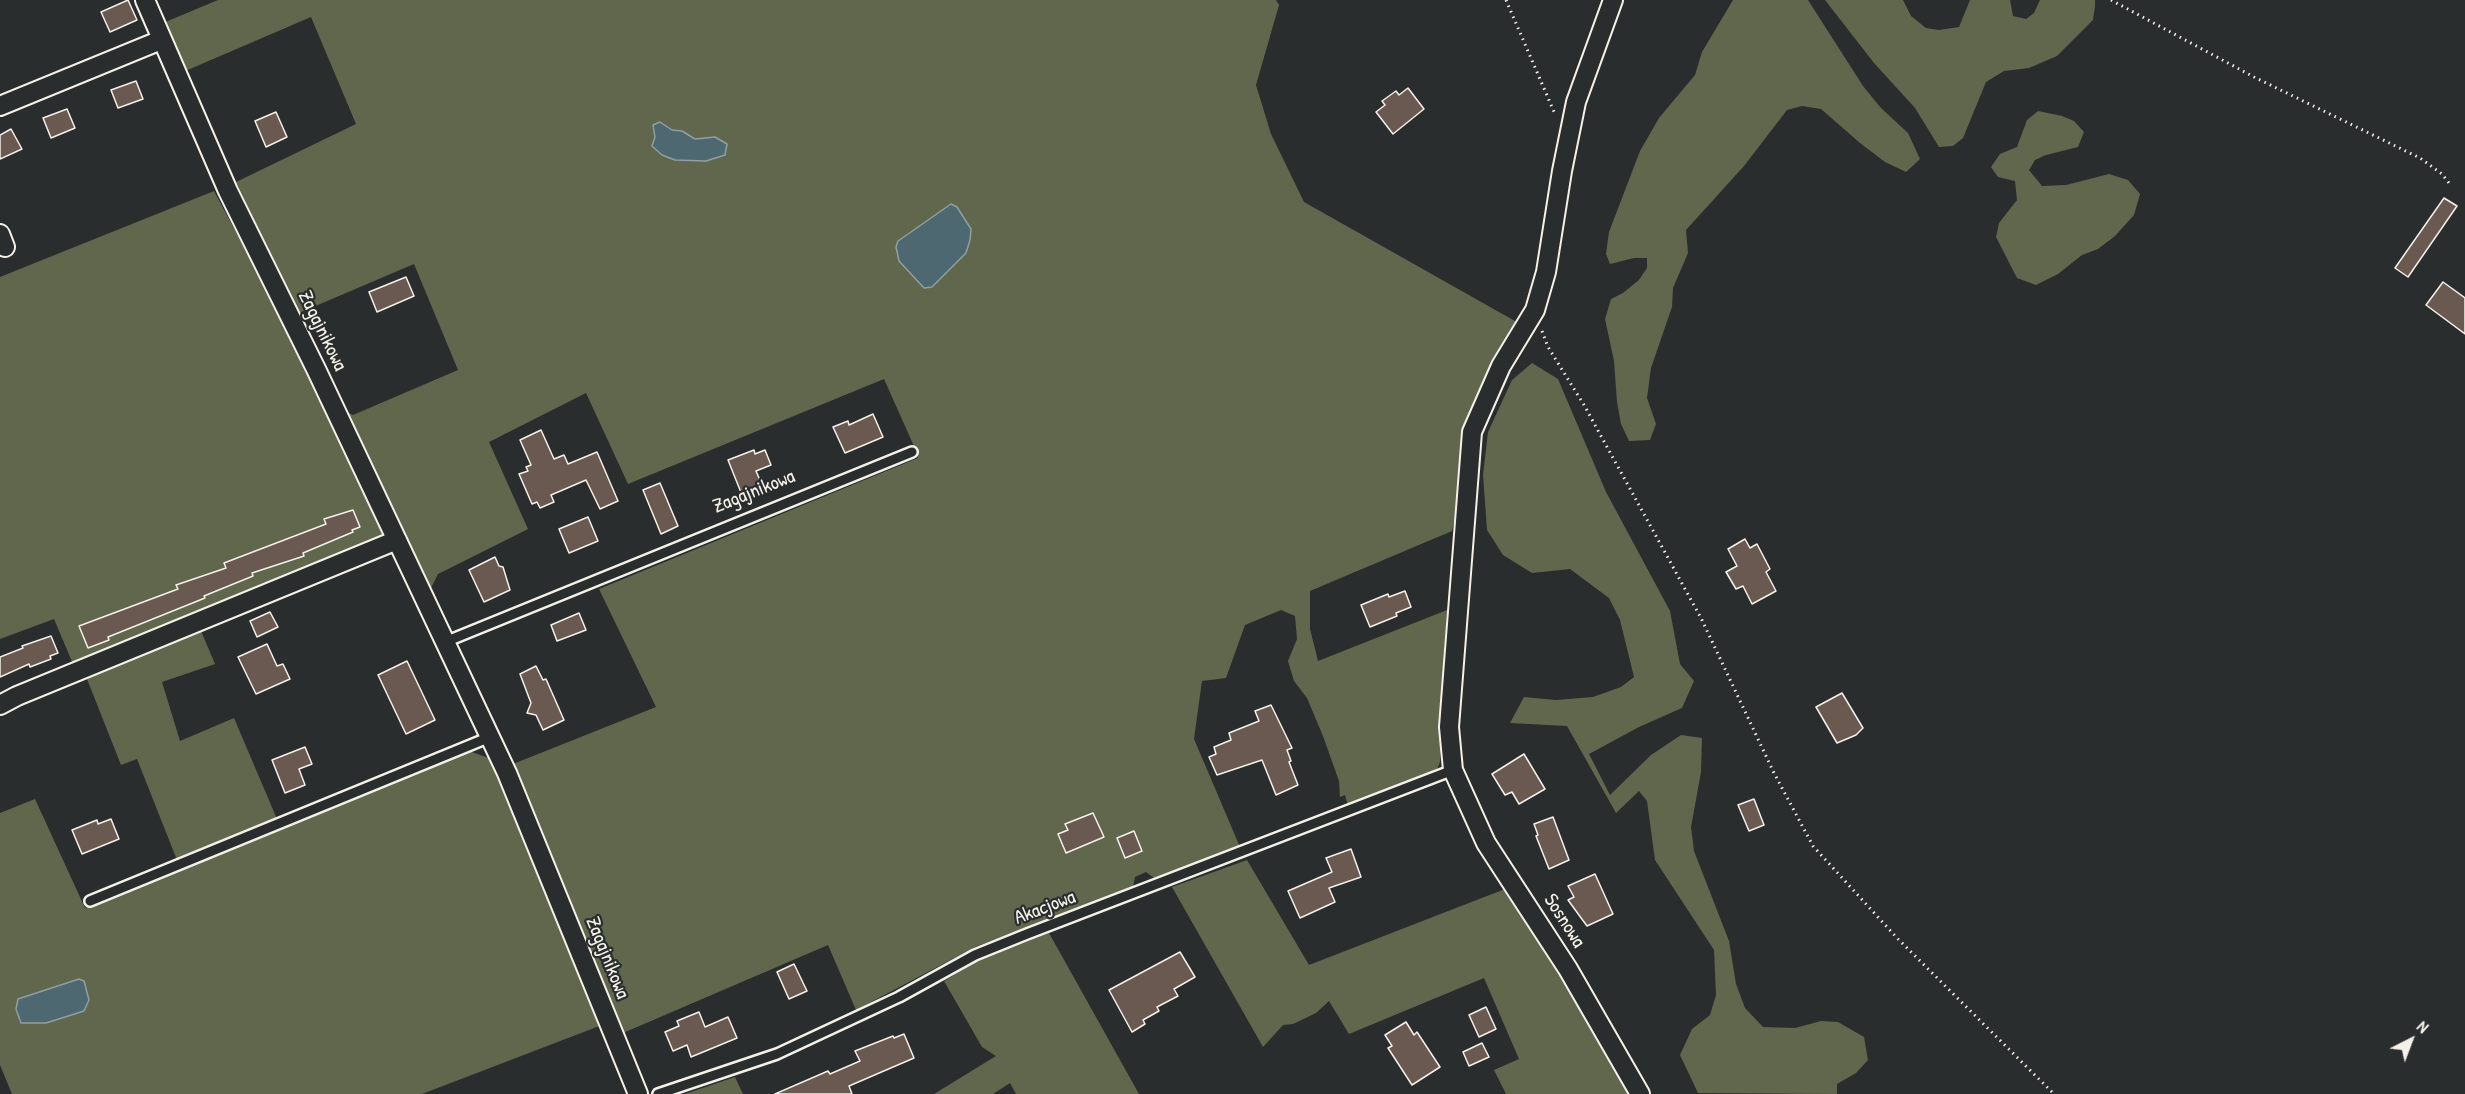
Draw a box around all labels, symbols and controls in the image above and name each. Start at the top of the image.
street label: Zagajnikowa [292,287,352,375]
street label: Zagajnikowa [709,465,799,519]
street label: Akacjowa [1011,885,1079,931]
street label: Sosnowa [1538,890,1590,952]
street label: Zagajnikowa [580,913,634,1003]
north arrow [2381,1010,2441,1070]
text: N [2413,1016,2434,1038]

